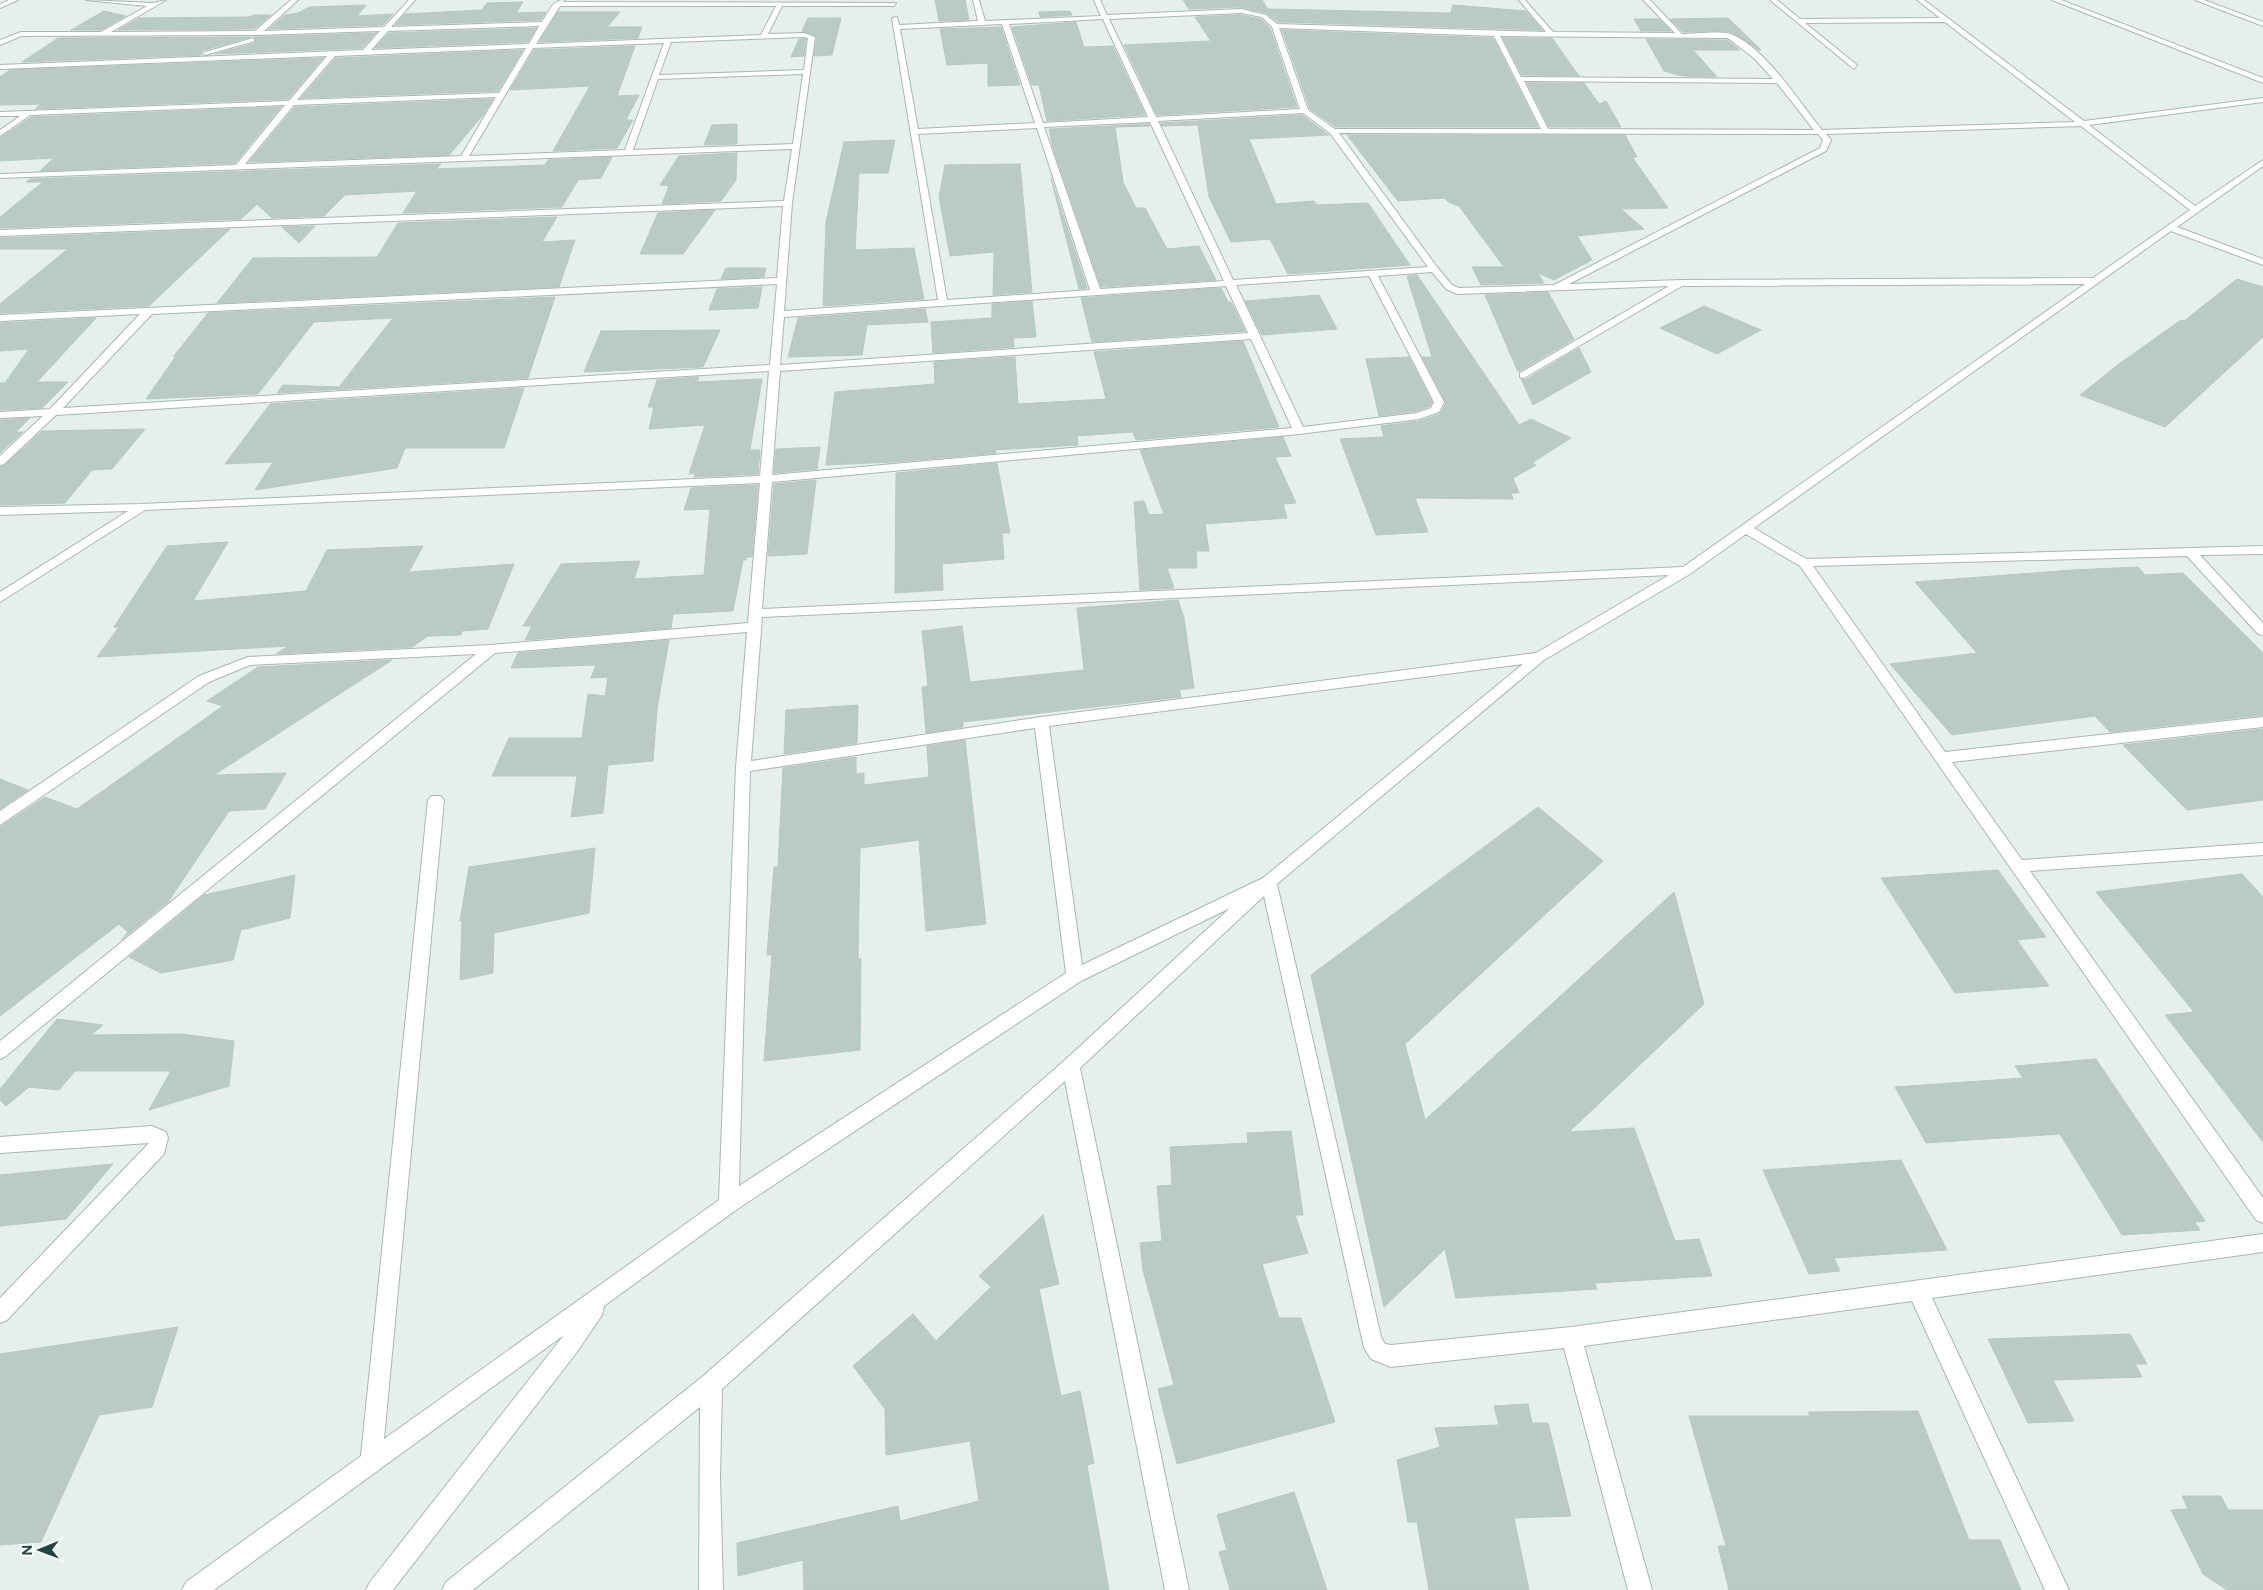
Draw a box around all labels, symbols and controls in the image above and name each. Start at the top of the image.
north arrow [15,1525,65,1575]
text: N [19,1545,36,1556]

